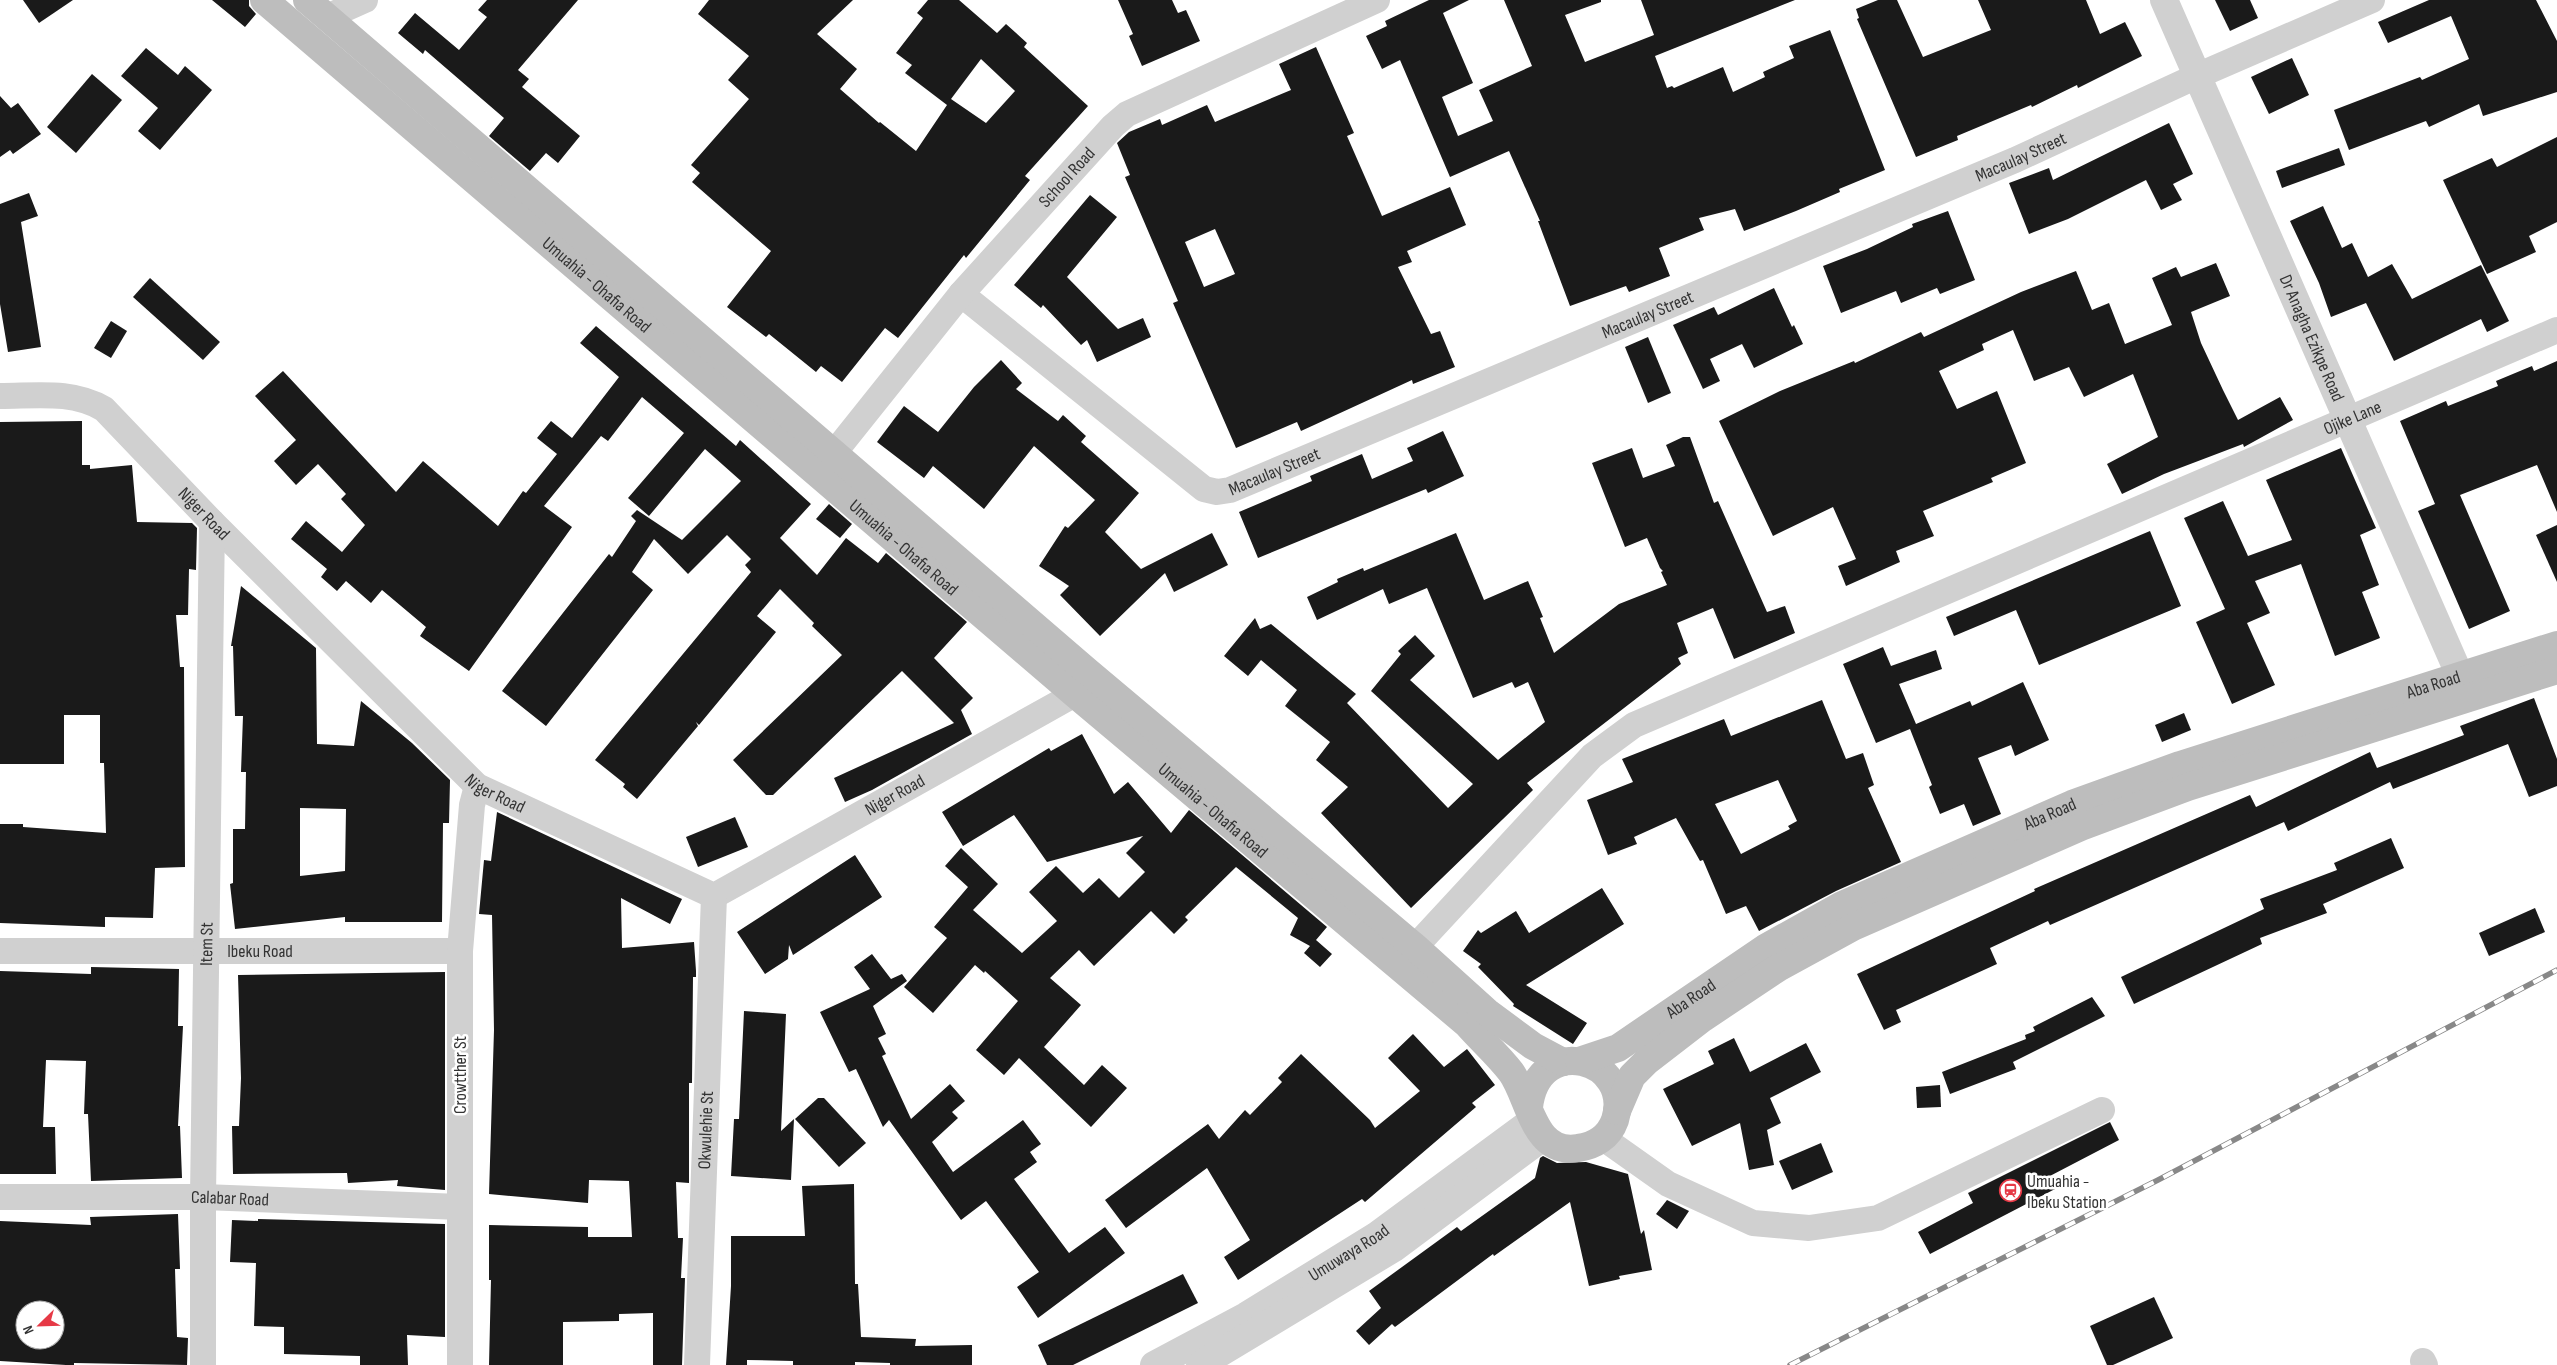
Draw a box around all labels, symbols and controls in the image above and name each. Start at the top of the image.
street label: Macaulay Street [1972,128,2070,186]
street label: School Road [1034,143,1100,212]
street label: Umuahia - Ohafia Road [538,233,655,338]
street label: Dr Anagha Ezikpe Road [2275,272,2348,405]
street label: Macaulay Street [1599,286,1697,343]
street label: Ojike Lane [2321,396,2385,440]
street label: Macaulay Street [1226,443,1324,500]
street label: Niger Road [174,483,234,545]
street label: Umuahia - Ohafia Road [845,495,962,600]
street label: Aba Road [2403,666,2463,704]
street label: Umuahia - Ohafia Road [1154,759,1272,863]
street label: Niger Road [460,770,528,818]
street label: Niger Road [861,770,928,820]
street label: Aba Road [2020,794,2079,835]
street label: Item St [196,921,218,966]
street label: Ibeku Road [227,941,293,962]
street label: Aba Road [1661,975,1720,1024]
street label: Crowtther St [450,1035,471,1114]
street label: Okwulehie St [694,1090,718,1170]
place label: Umuahia - Ibeku Station [2027,1171,2107,1213]
station icon: Umuahia - Ibeku Station [1999,1179,2023,1203]
street label: Calabar Road [191,1187,269,1211]
street label: Umuwaya Road [1305,1220,1394,1286]
north arrow [15,1300,65,1350]
text: N [19,1323,38,1337]

